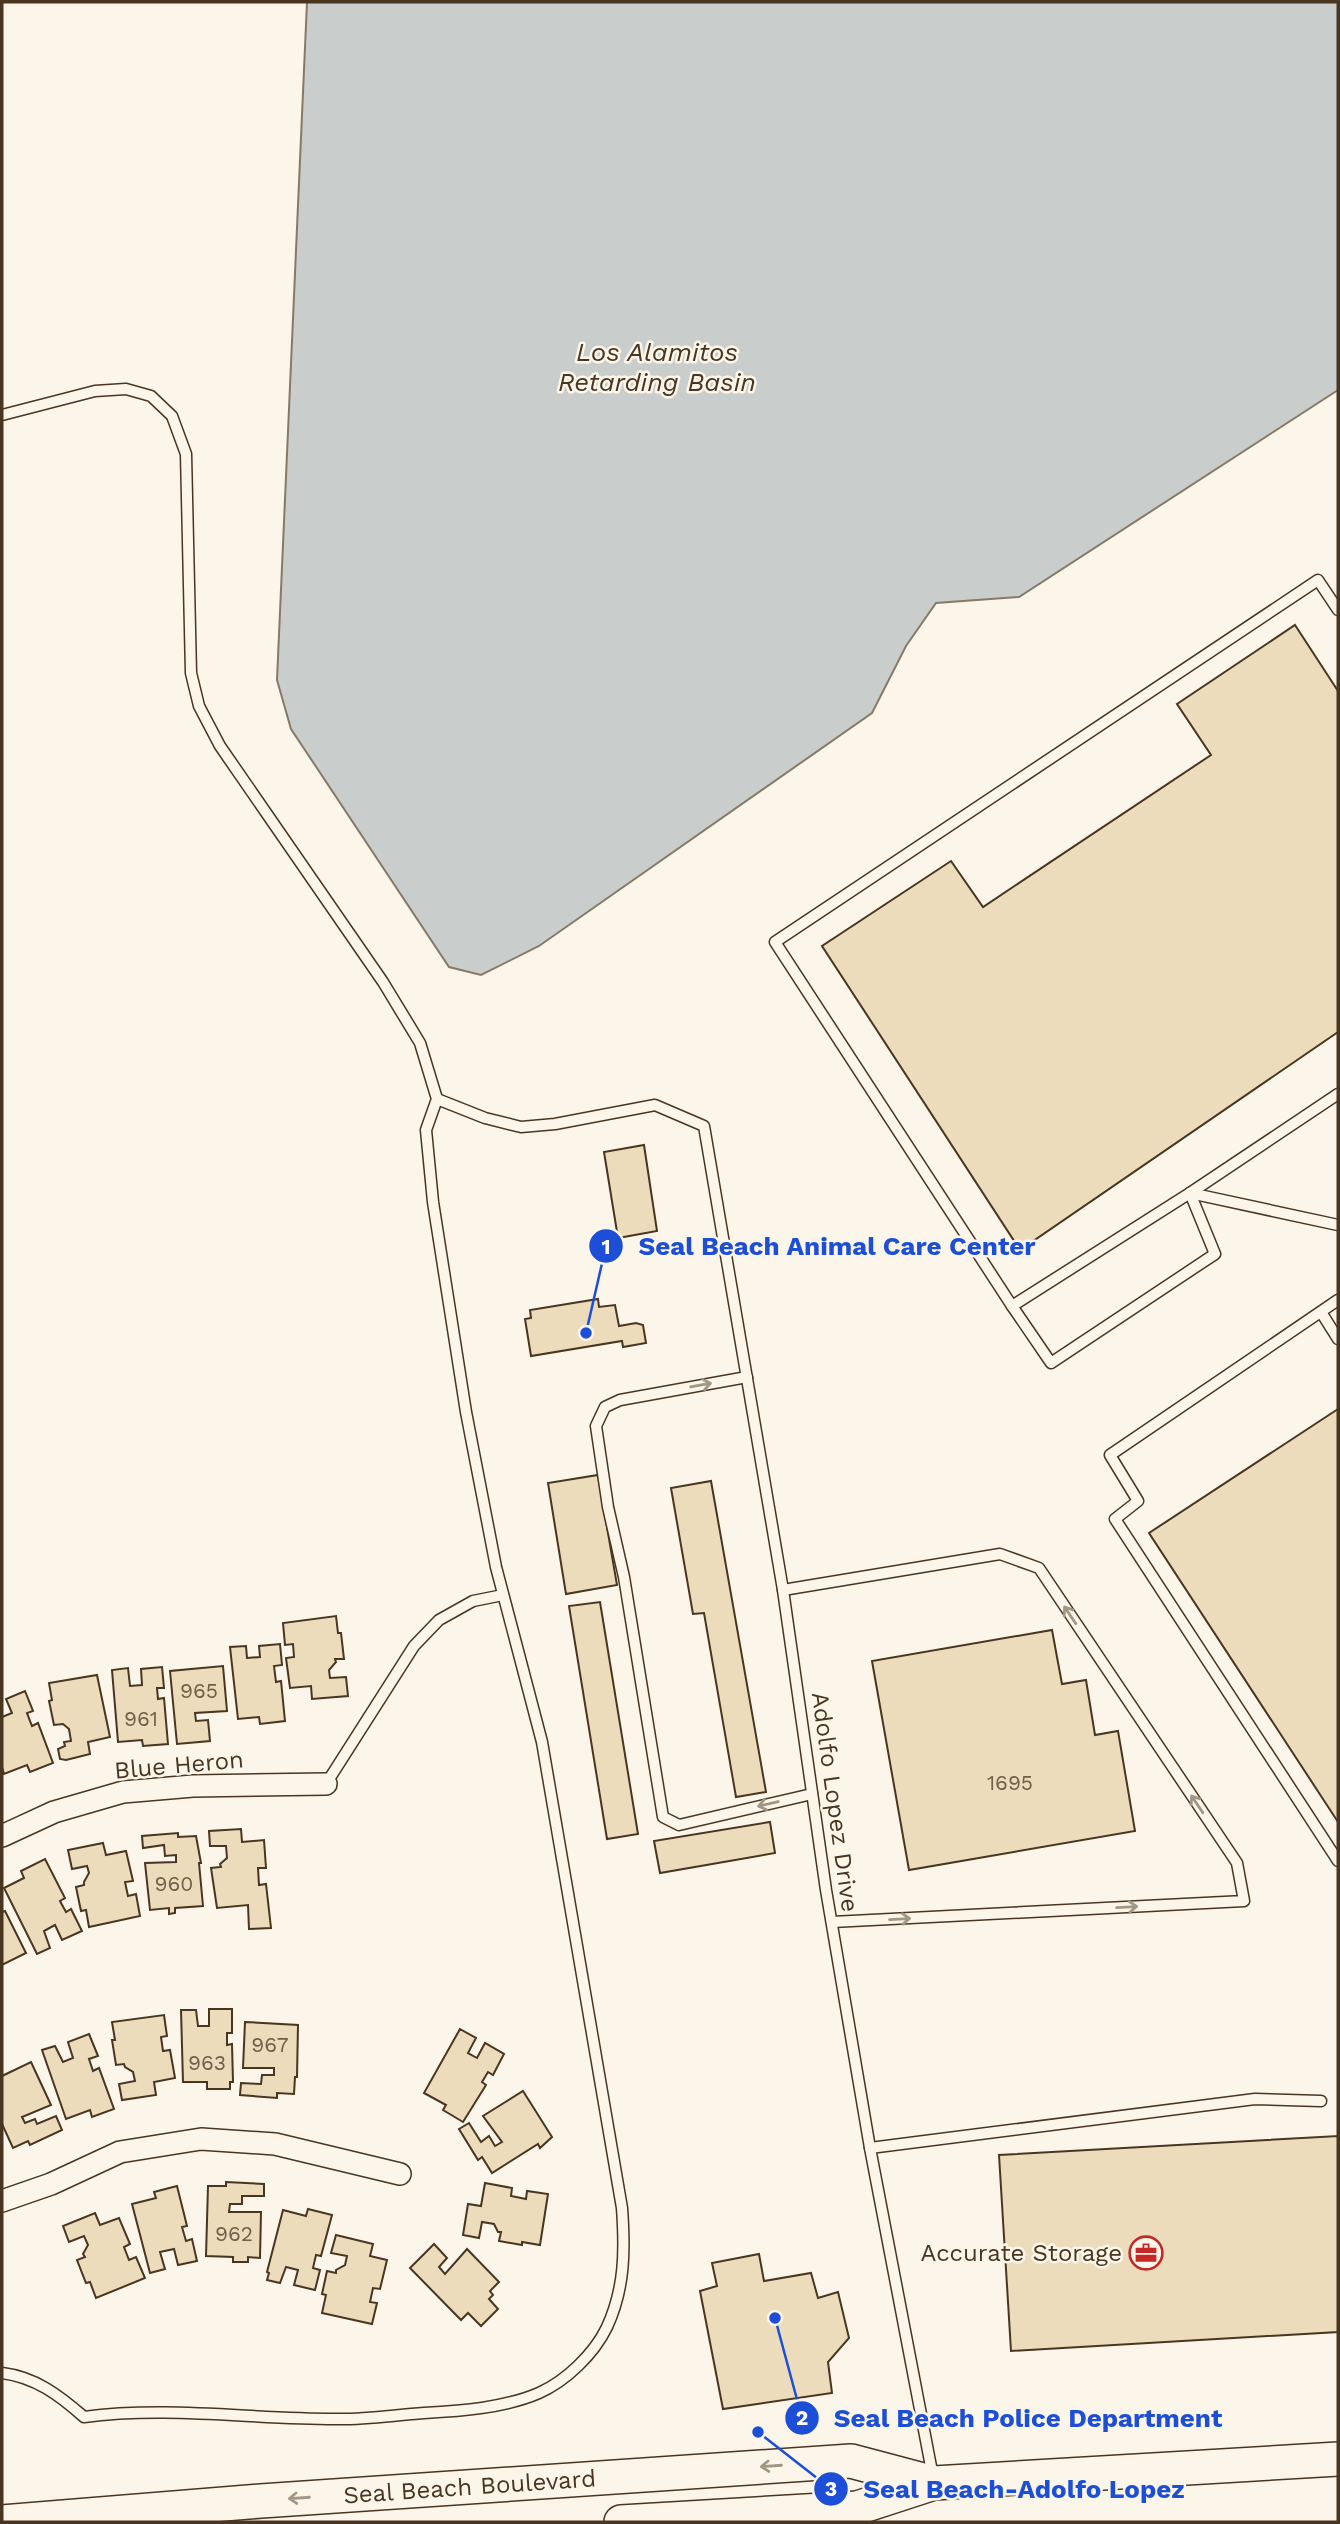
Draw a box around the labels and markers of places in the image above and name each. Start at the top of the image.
callout: Seal Beach Animal Care Center [588,1223,1050,1270]
office icon: Accurate Storage [1127,2234,1165,2272]
place label: Accurate Storage [921,2239,1122,2267]
callout: Seal Beach Police Department [785,2394,1237,2441]
callout: Seal Beach-Adolfo Lopez [814,2465,1198,2512]

